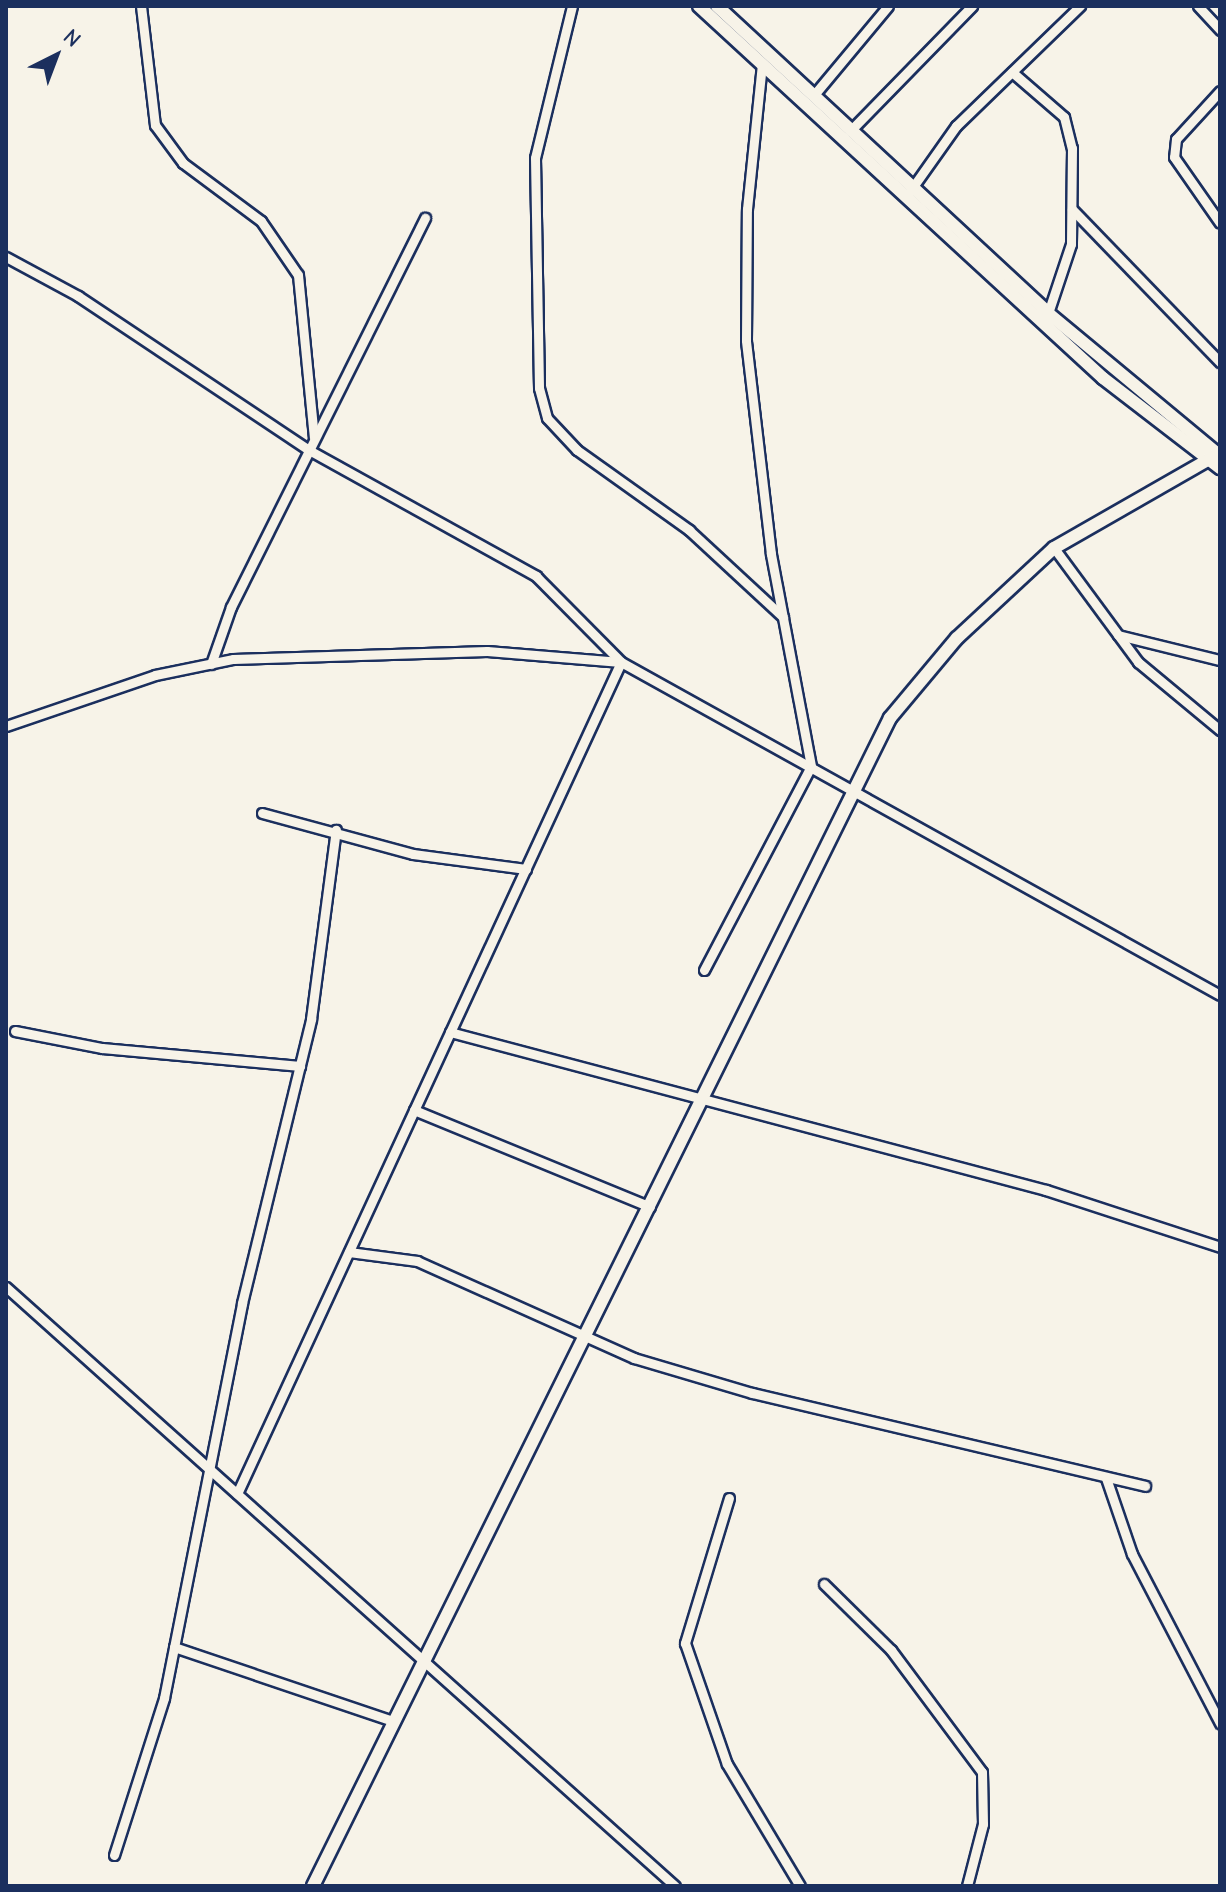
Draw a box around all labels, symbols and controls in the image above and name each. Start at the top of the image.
north arrow [16,16,96,96]
text: N [58,24,86,53]

